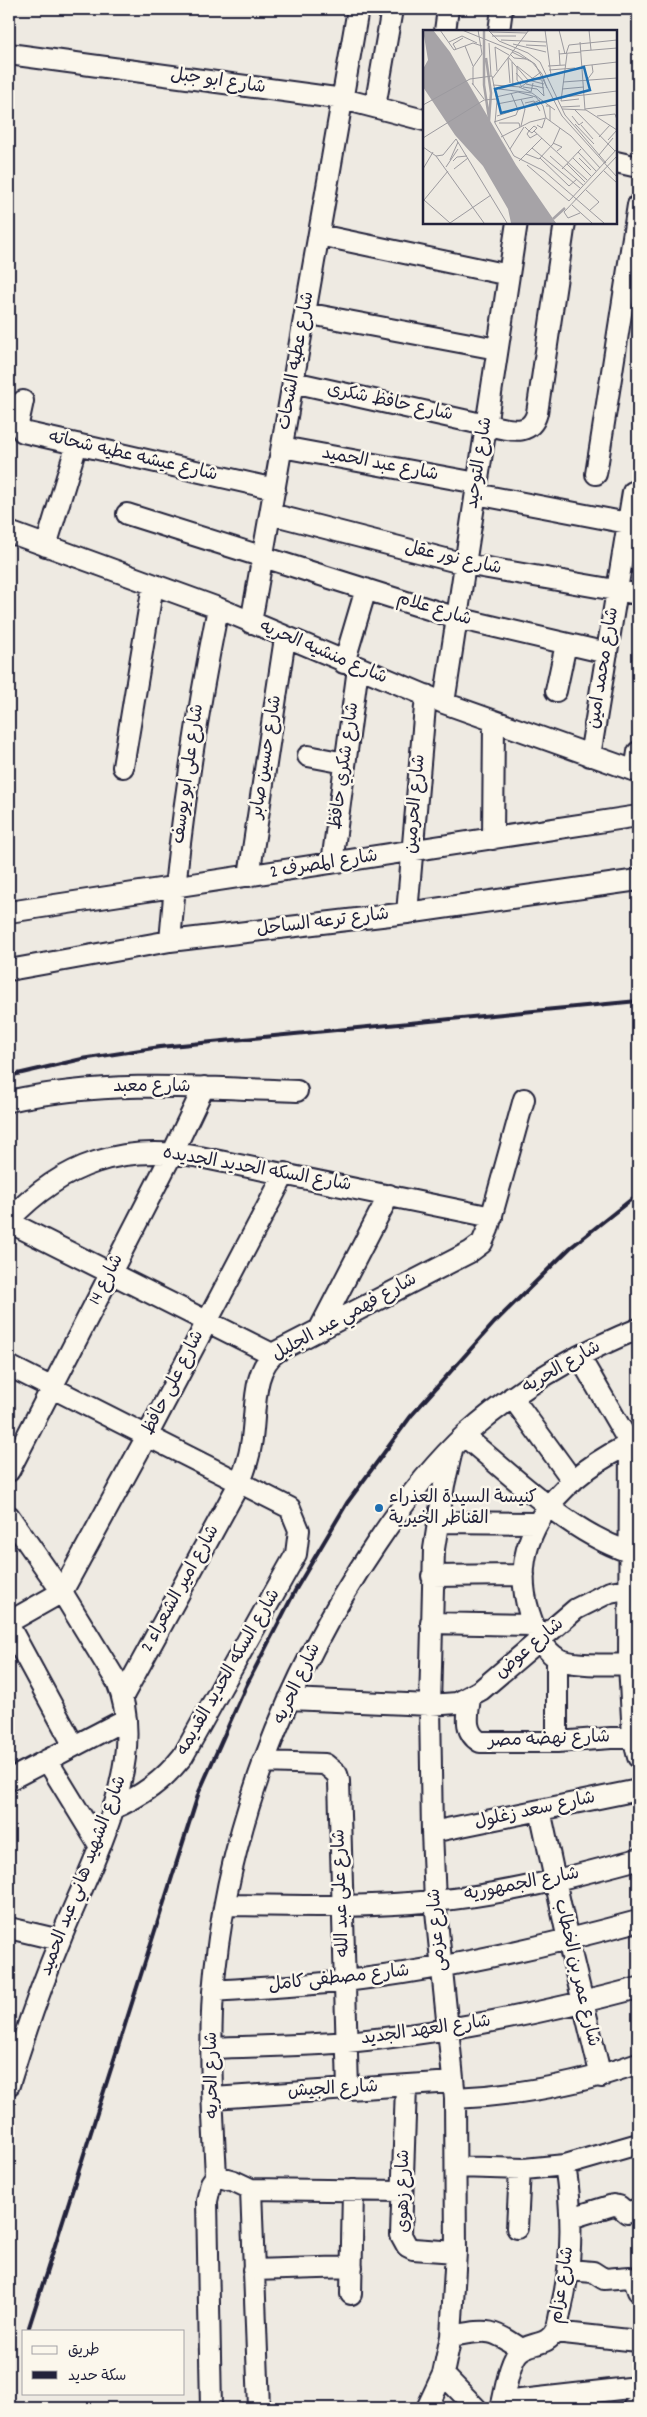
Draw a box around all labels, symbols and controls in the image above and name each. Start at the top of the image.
inset map [423,30,617,224]
street label: شارع ابو جبل [169,63,267,101]
street label: شارع عطيه الشحات [273,290,321,432]
street label: شارع حافظ شكرى [325,377,455,429]
street label: شارع التوحيد [460,415,500,511]
street label: شارع عيشه عطيه شحاته [46,425,220,489]
street label: شارع عبد الحميد [319,441,441,489]
street label: شارع نور عقل [402,536,504,582]
street label: شارع علام [394,587,474,633]
street label: شارع محمد امين [582,605,626,731]
street label: شارع منشيه الحريه [255,615,391,691]
street label: شارع حسين صابر [245,693,289,823]
street label: شارع شكري حافظ [324,701,366,831]
street label: شارع على ابو يوسف [167,703,211,845]
street label: شارع الحرمين [399,753,433,855]
street label: شارع المصرف 2 [268,844,380,886]
street label: شارع ترعه الساحل [255,902,391,944]
street label: شارع معبد [113,1075,191,1100]
street label: شارع السكه الحديد الجديده [161,1141,353,1199]
street label: شارع 14 [83,1250,131,1310]
street label: شارع فهمي عبد الجليل [268,1268,422,1369]
street label: شارع على حافظ [137,1326,211,1440]
street label: شارع الحريه [518,1335,606,1401]
place label: كنيسة السيدة العذراء القناطر الخيرية [389,1486,537,1532]
marker: كنيسة السيدة العذراء القناطر الخيرية [373,1502,385,1514]
street label: شارع امير الشعراء 2 [136,1521,226,1657]
street label: شارع السكه الحديد القديمه [171,1585,287,1761]
street label: شارع عوض [490,1613,570,1685]
street label: شارع الحريه [268,1639,328,1729]
street label: شارع نهضه مصر [486,1725,610,1755]
street label: شارع الشهيد هاني عبد الحميد [34,1772,135,1980]
street label: شارع سعد زغلول [472,1786,598,1836]
street label: شارع على عبد الله [327,1829,357,1957]
street label: شارع الجمهوريه [462,1862,582,1908]
street label: شارع عزمى [423,1888,453,1972]
street label: شارع عمر بن الخطاب [547,1897,605,2049]
street label: شارع مصطفى كامل [267,1959,411,1999]
street label: شارع العهد الجديد [359,2010,493,2052]
street label: شارع الحريه [200,2031,226,2119]
street label: شارع الجيش [287,2075,379,2105]
street label: شارع زهوى [392,2149,417,2233]
street label: شارع عزام [545,2245,581,2325]
legend [22,2330,185,2394]
text: طريق [68,2340,100,2362]
text: سكة حديد [68,2366,126,2388]

